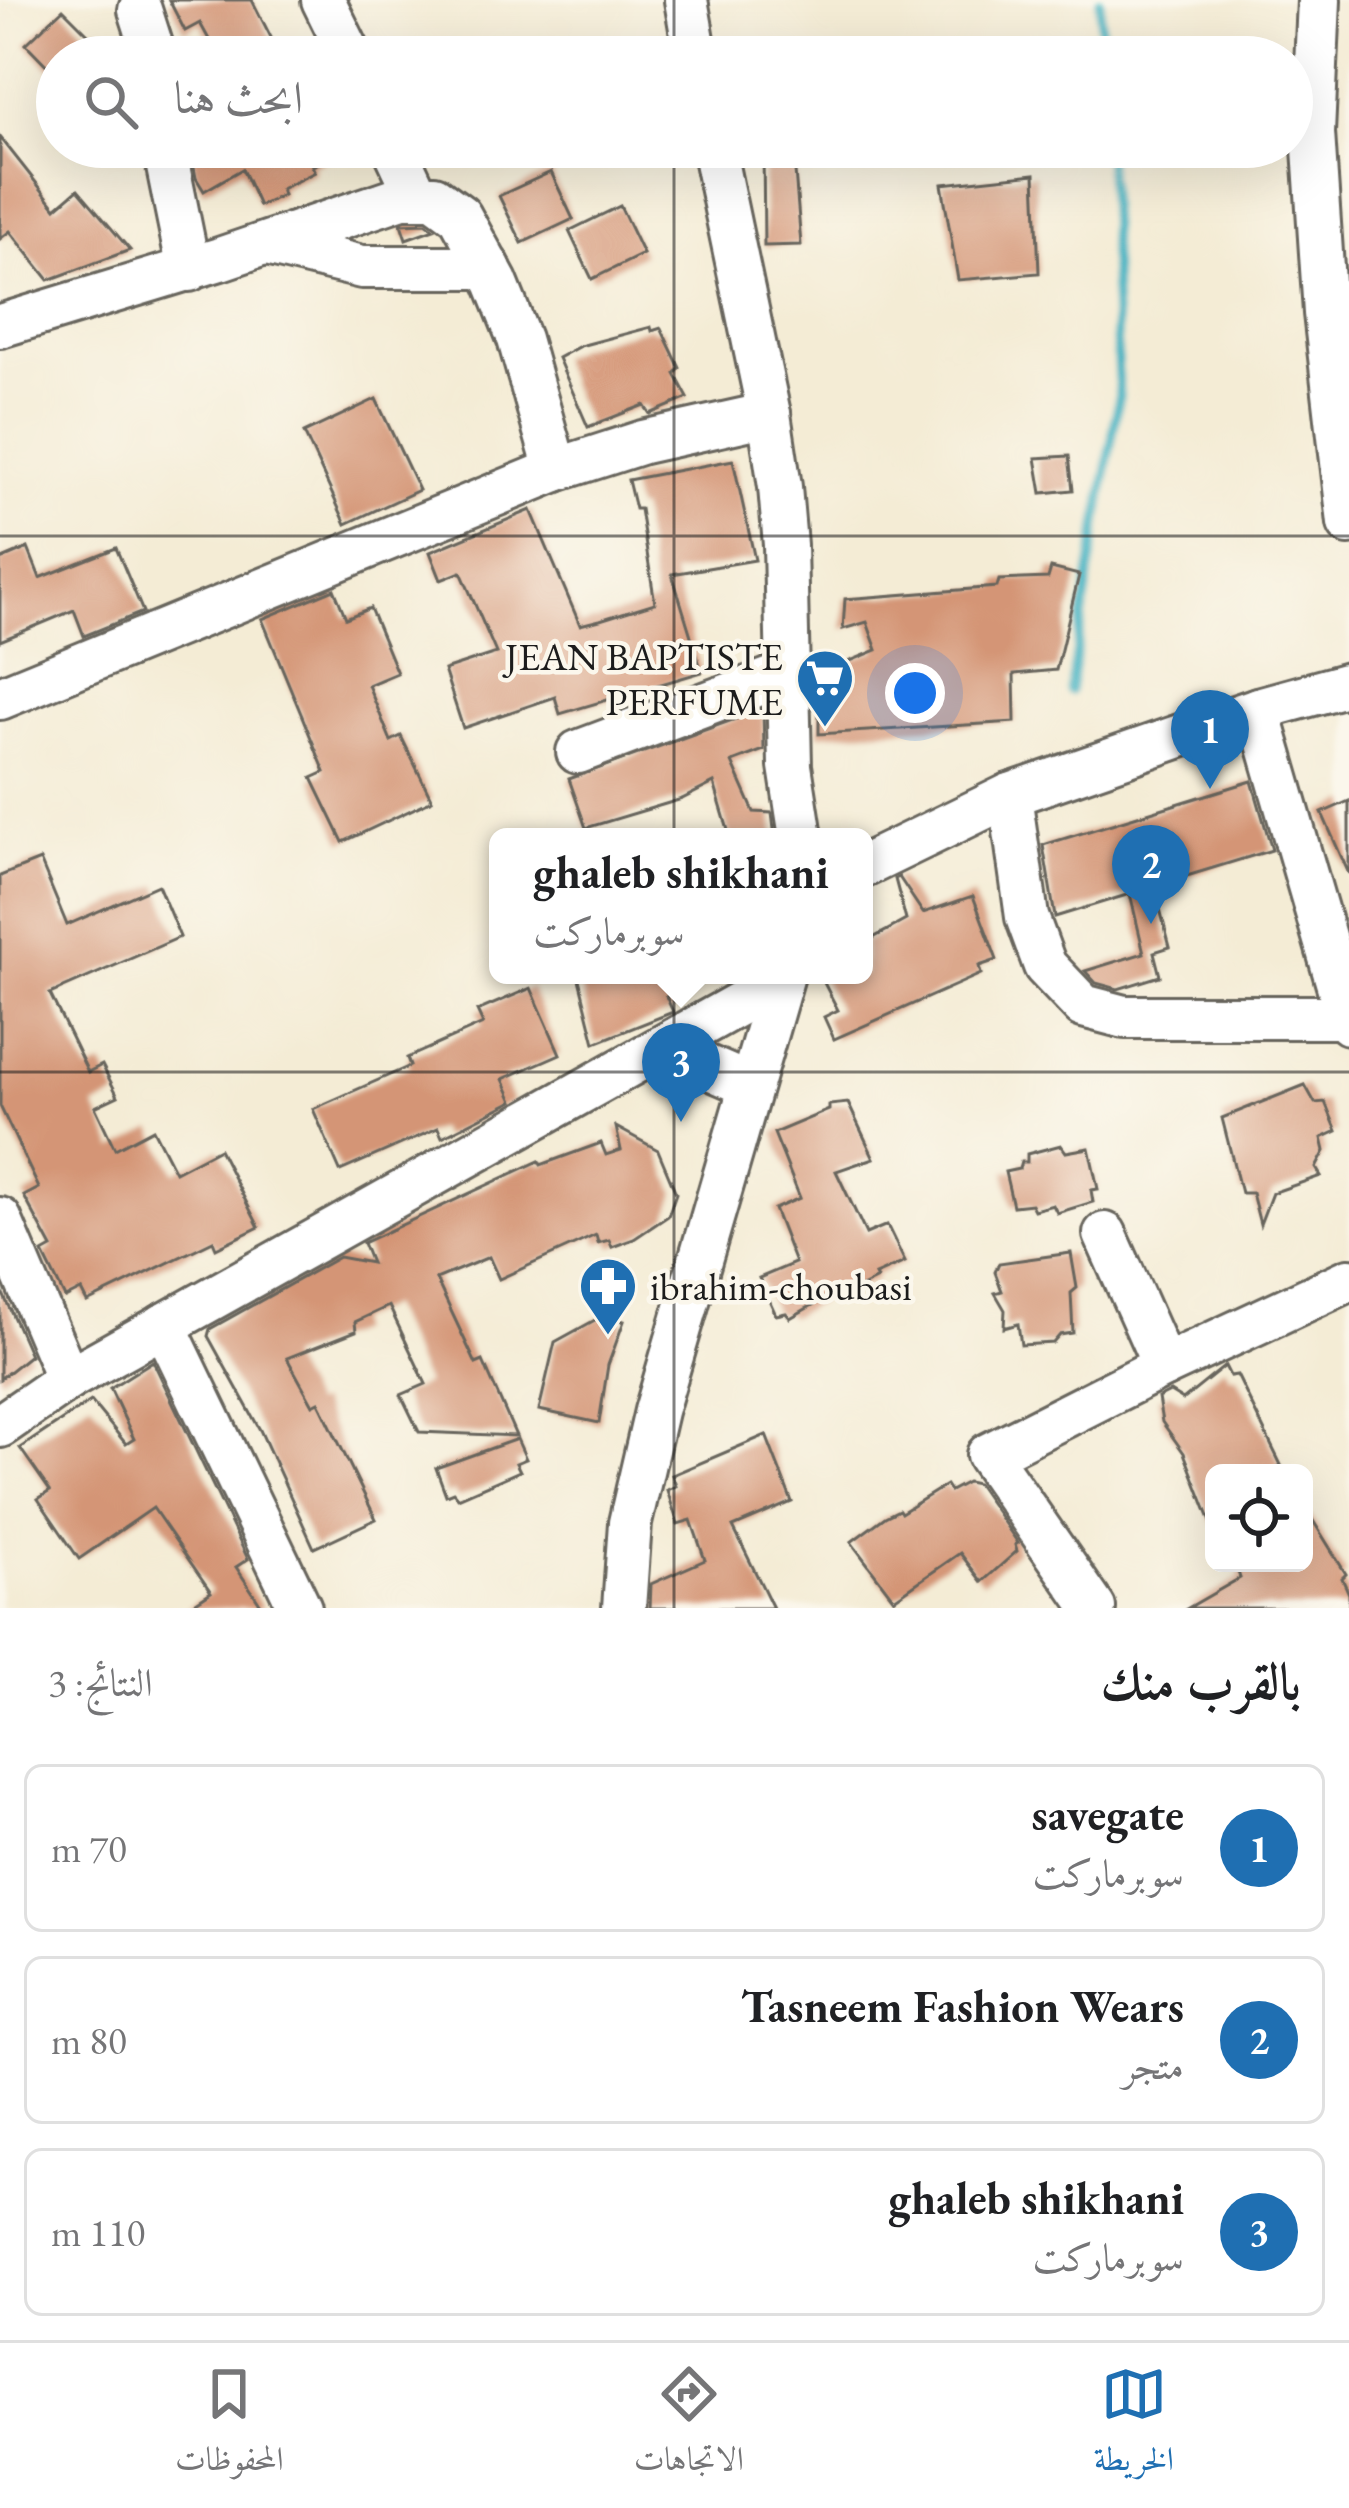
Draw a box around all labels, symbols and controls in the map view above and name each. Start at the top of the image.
search box [36,36,1313,168]
text: ابحث هنا [174,68,303,126]
icon: search [78,69,144,135]
place label: JEAN BAPTISTE PERFUME [502,631,783,727]
supermarket icon: JEAN BAPTISTE PERFUME [794,647,856,729]
your location [885,663,945,723]
pin: 1 [1171,690,1249,789]
pin: 2 [1112,825,1190,924]
popup [489,828,873,984]
text: ghaleb shikhani [533,843,829,901]
text: سوبرماركت [533,906,685,957]
pin: 3 [642,1023,720,1122]
pharmacy icon: ibrahim-choubasi [577,1255,639,1337]
place label: ibrahim-choubasi [650,1261,912,1312]
map controls [1205,1464,1313,1572]
button: locate [1205,1464,1313,1572]
text: بالقرب منك [1100,1648,1301,1714]
text: النتائج: 3 [48,1657,153,1708]
text: savegate [1032,1785,1184,1843]
text: 70 m [51,1823,127,1874]
text: 1 [1249,1823,1269,1874]
text: سوبرماركت [1033,1848,1184,1899]
text: Tasneem Fashion Wears [741,1977,1184,2035]
text: 80 m [51,2015,127,2066]
text: 2 [1249,2015,1269,2066]
text: متجر [1122,2040,1184,2091]
text: ghaleb shikhani [888,2169,1184,2227]
text: 110 m [51,2207,145,2258]
text: 3 [1249,2207,1269,2258]
text: سوبرماركت [1033,2232,1184,2283]
tab: المحفوظات [175,2361,284,2491]
tab: الاتجاهات [634,2361,744,2491]
tab: الخريطة [1094,2361,1174,2491]

